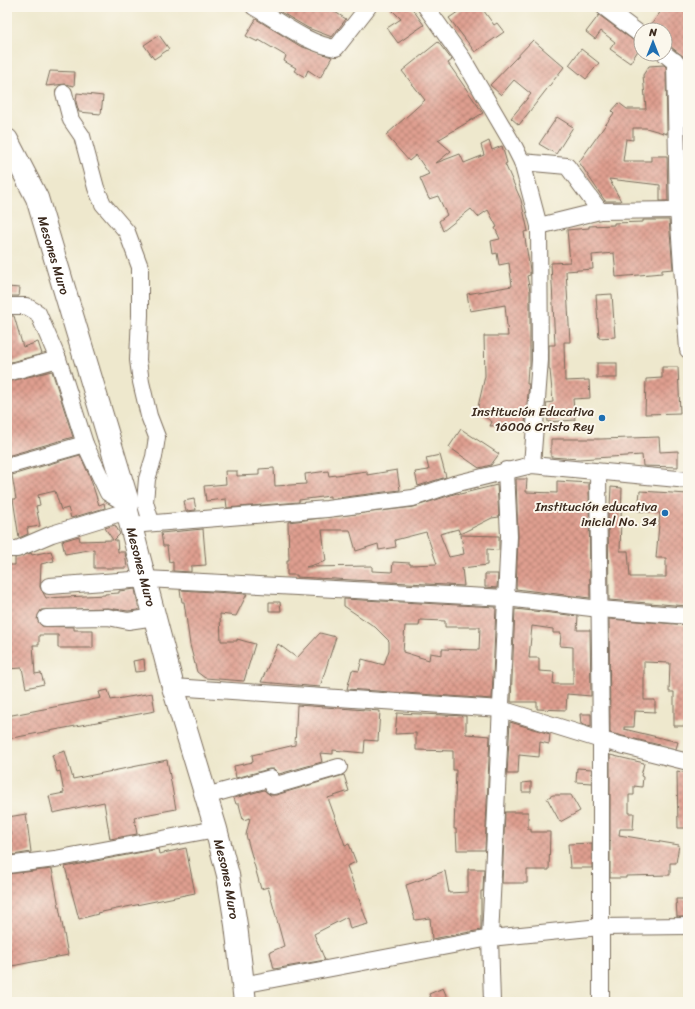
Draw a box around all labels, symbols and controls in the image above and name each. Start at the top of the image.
north arrow [633,22,673,62]
text: N [648,23,657,42]
street label: Mesones Muro [31,213,76,298]
place label: Institución Educativa 16006 Cristo Rey [471,400,594,438]
marker: Institución Educativa 16006 Cristo Rey [597,413,607,423]
place label: Institución educativa inicial No. 34 [534,495,657,533]
marker: Institución educativa inicial No. 34 [660,508,670,518]
street label: Mesones Muro [120,524,163,609]
street label: Mesones Muro [207,836,246,921]

